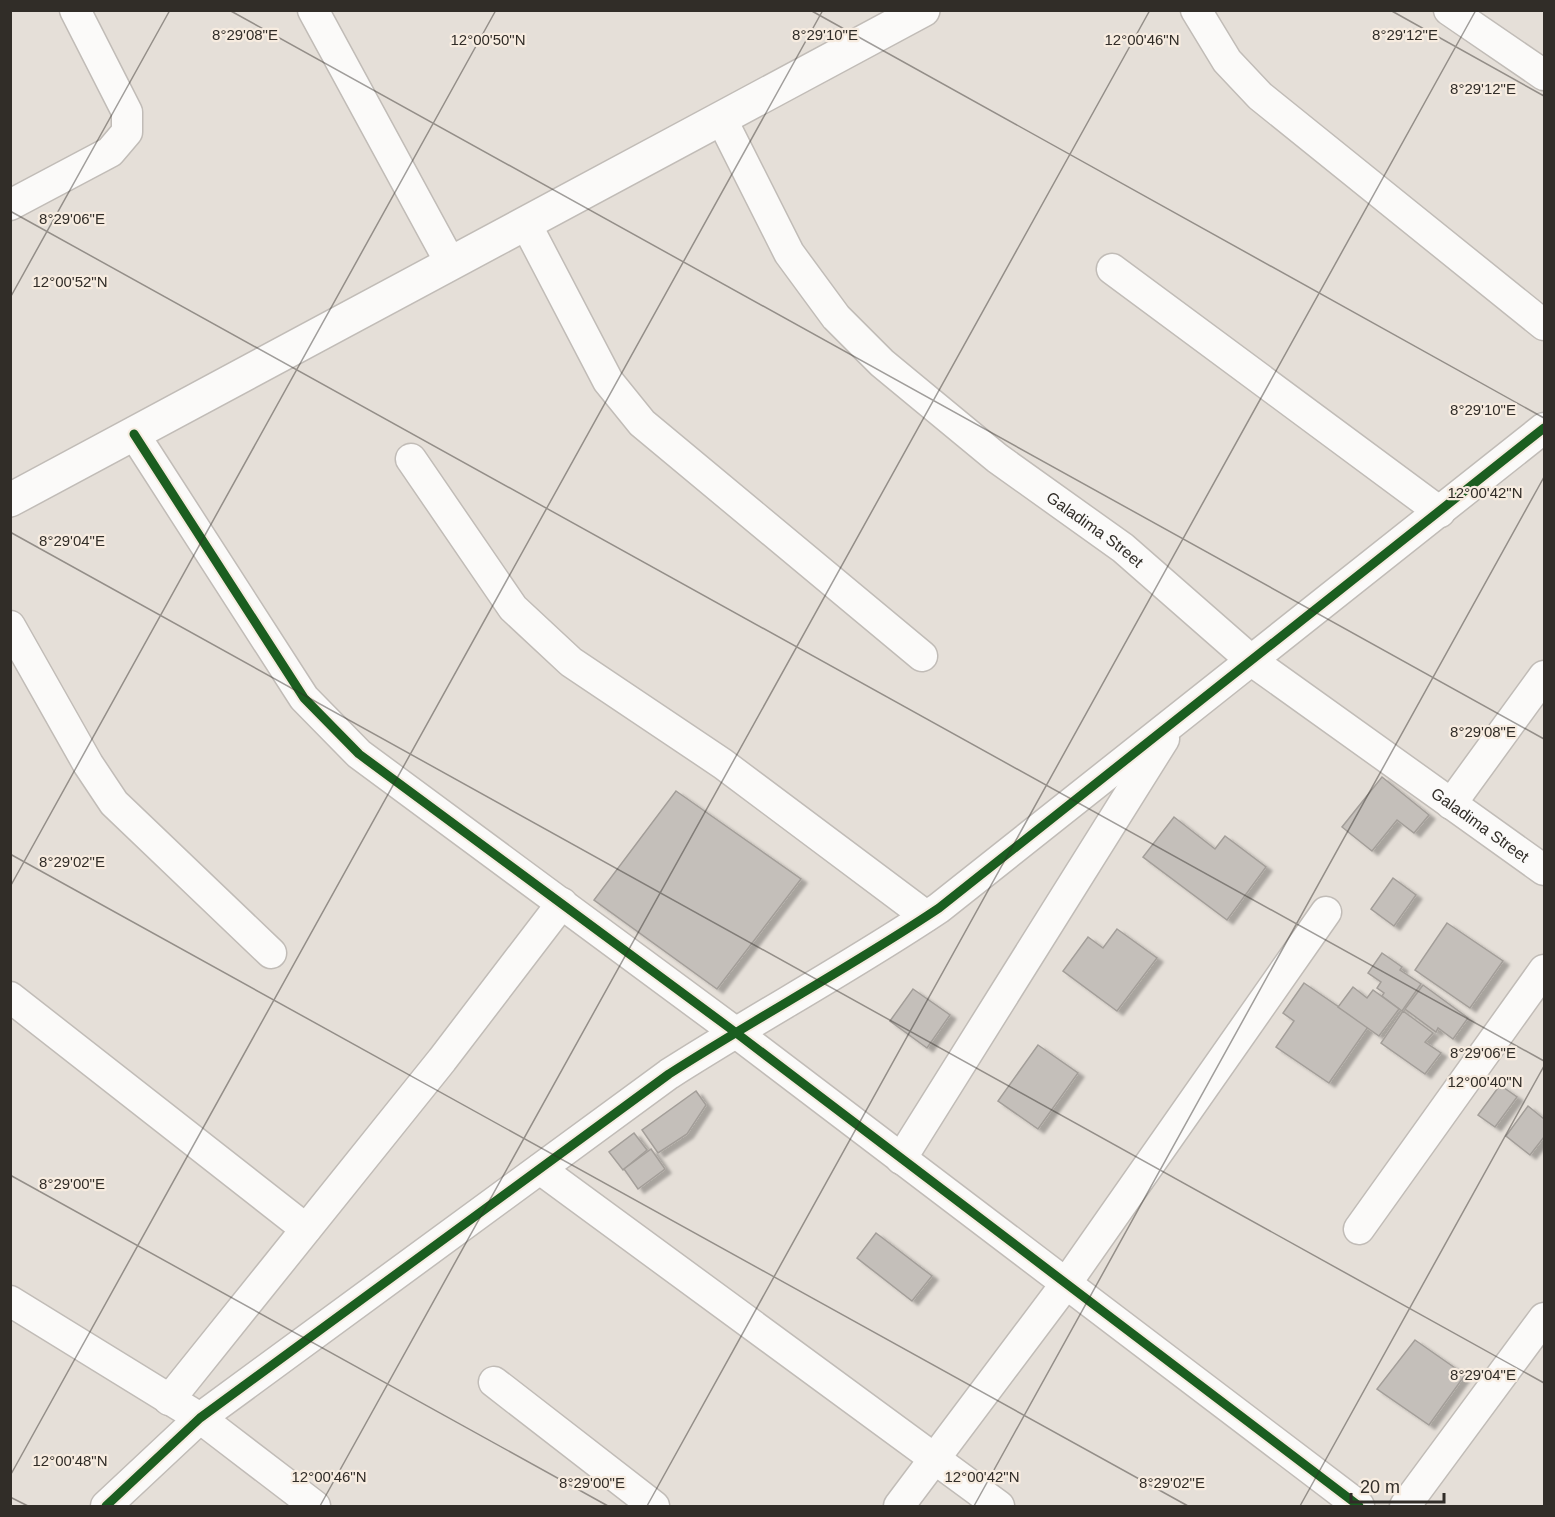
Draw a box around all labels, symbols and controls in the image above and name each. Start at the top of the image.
text: 8°29'08"E [212,26,278,43]
text: 8°29'10"E [792,26,858,43]
text: 8°29'12"E [1372,26,1438,43]
text: 12°00'50"N [450,31,526,48]
text: 12°00'46"N [1104,31,1180,48]
text: 8°29'12"E [1450,80,1516,97]
text: 8°29'06"E [39,210,105,227]
text: 12°00'52"N [32,273,108,290]
text: 8°29'10"E [1450,401,1516,418]
text: 12°00'42"N [1447,484,1523,501]
street label: Galadima Street [1044,488,1147,571]
text: 8°29'04"E [39,532,105,549]
text: 8°29'08"E [1450,723,1516,740]
street label: Galadima Street [1428,784,1533,865]
text: 8°29'02"E [39,853,105,870]
text: 8°29'06"E [1450,1044,1516,1061]
text: 12°00'40"N [1447,1073,1523,1090]
text: 8°29'00"E [39,1175,105,1192]
text: 8°29'04"E [1450,1366,1516,1383]
text: 12°00'48"N [32,1452,108,1469]
scale bar [1351,1466,1444,1504]
text: 12°00'46"N [291,1468,367,1485]
text: 12°00'42"N [944,1468,1020,1485]
text: 8°29'00"E [559,1474,625,1491]
text: 8°29'02"E [1139,1474,1205,1491]
text: 20 m [1360,1477,1400,1497]

